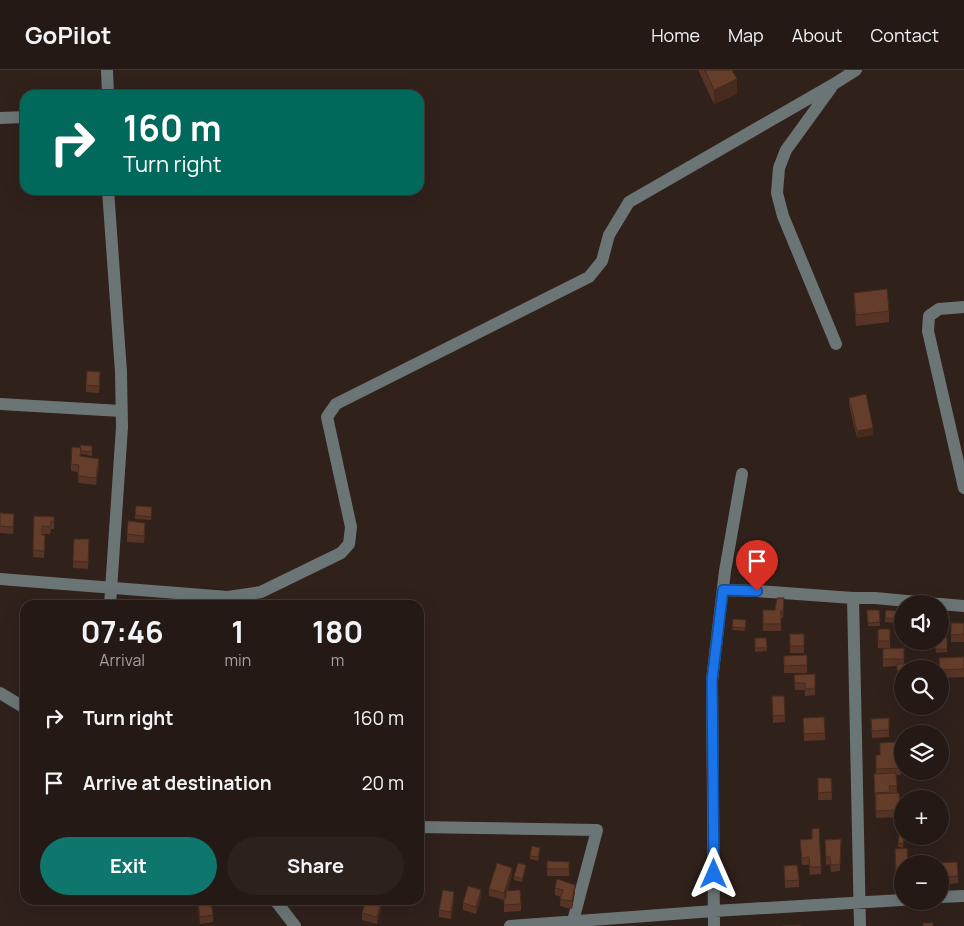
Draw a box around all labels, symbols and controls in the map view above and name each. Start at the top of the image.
text: GoPilot [25,18,111,51]
text: Home [651,23,700,47]
text: Map [728,23,764,47]
text: About [792,23,842,47]
text: Contact [870,23,939,47]
text: 160 m [123,104,222,152]
icon: right [40,110,105,175]
text: Turn right [123,149,221,179]
pin [736,540,778,591]
icon: arrive [743,547,771,575]
map controls [894,595,949,910]
button: sound [894,595,949,650]
text: 07:46 [81,611,164,652]
text: 1 [231,611,244,652]
text: 180 [312,611,363,652]
text: Arrival [99,649,145,671]
text: min [224,649,251,671]
text: m [331,649,344,671]
button: search [894,660,949,715]
icon: right [40,704,68,732]
text: Turn right [83,705,173,731]
text: 160 m [353,705,404,731]
button: layers [894,725,949,780]
icon: arrive [40,769,68,797]
text: Arrive at destination [83,770,272,796]
text: 20 m [362,770,404,796]
button: + [894,790,949,845]
button: Exit [40,837,217,895]
button: Share [227,837,404,895]
position arrow [687,847,739,899]
button: − [894,855,949,910]

